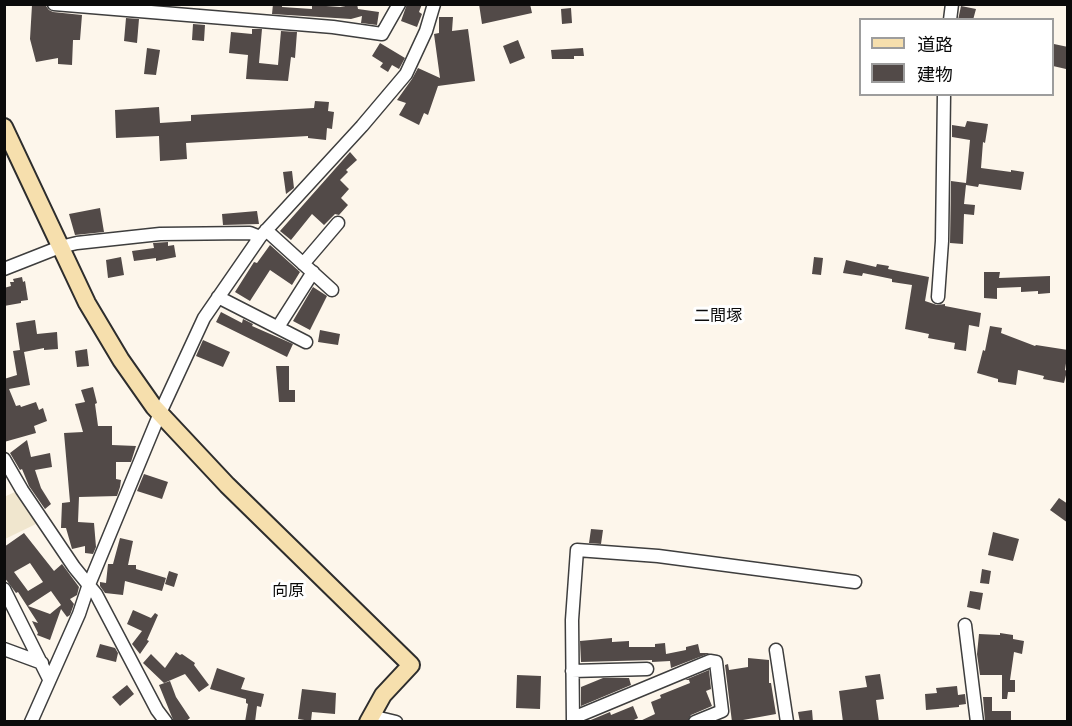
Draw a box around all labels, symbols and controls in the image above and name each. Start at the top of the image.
legend [859,18,1054,96]
text: 道路 [917,33,953,56]
text: 建物 [917,63,953,86]
district label: 二間塚 [694,306,742,326]
district label: 向原 [272,581,304,601]

